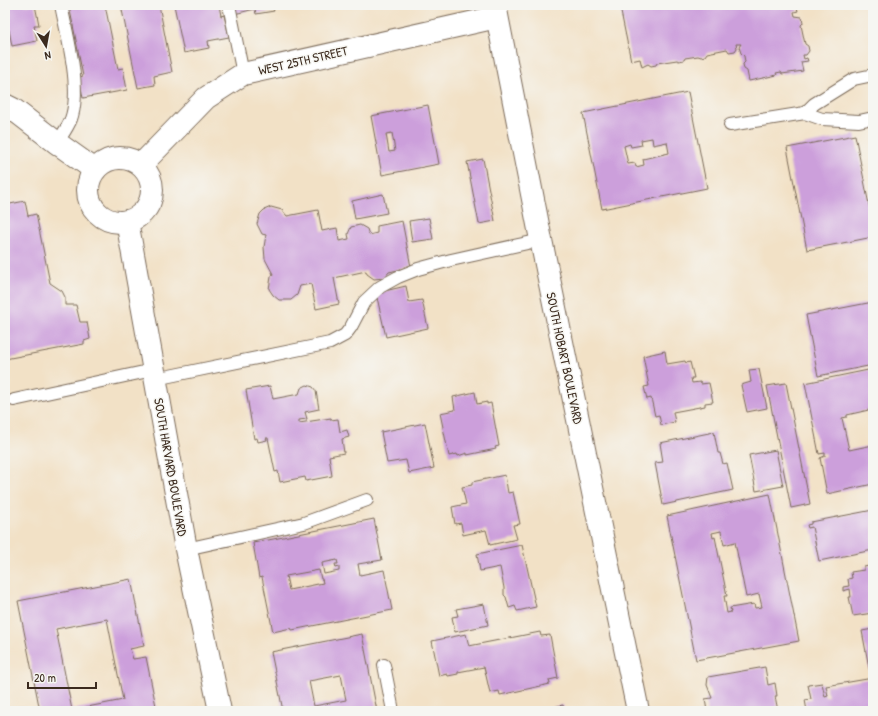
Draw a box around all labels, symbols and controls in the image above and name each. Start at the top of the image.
north arrow [26,26,66,66]
street label: WEST 25TH STREET [257,41,350,79]
text: N [44,48,52,63]
street label: SOUTH HOBART BOULEVARD [542,291,588,426]
street label: SOUTH HARVARD BOULEVARD [150,397,192,538]
scale bar [28,664,96,690]
text: 20 m [34,669,56,686]

